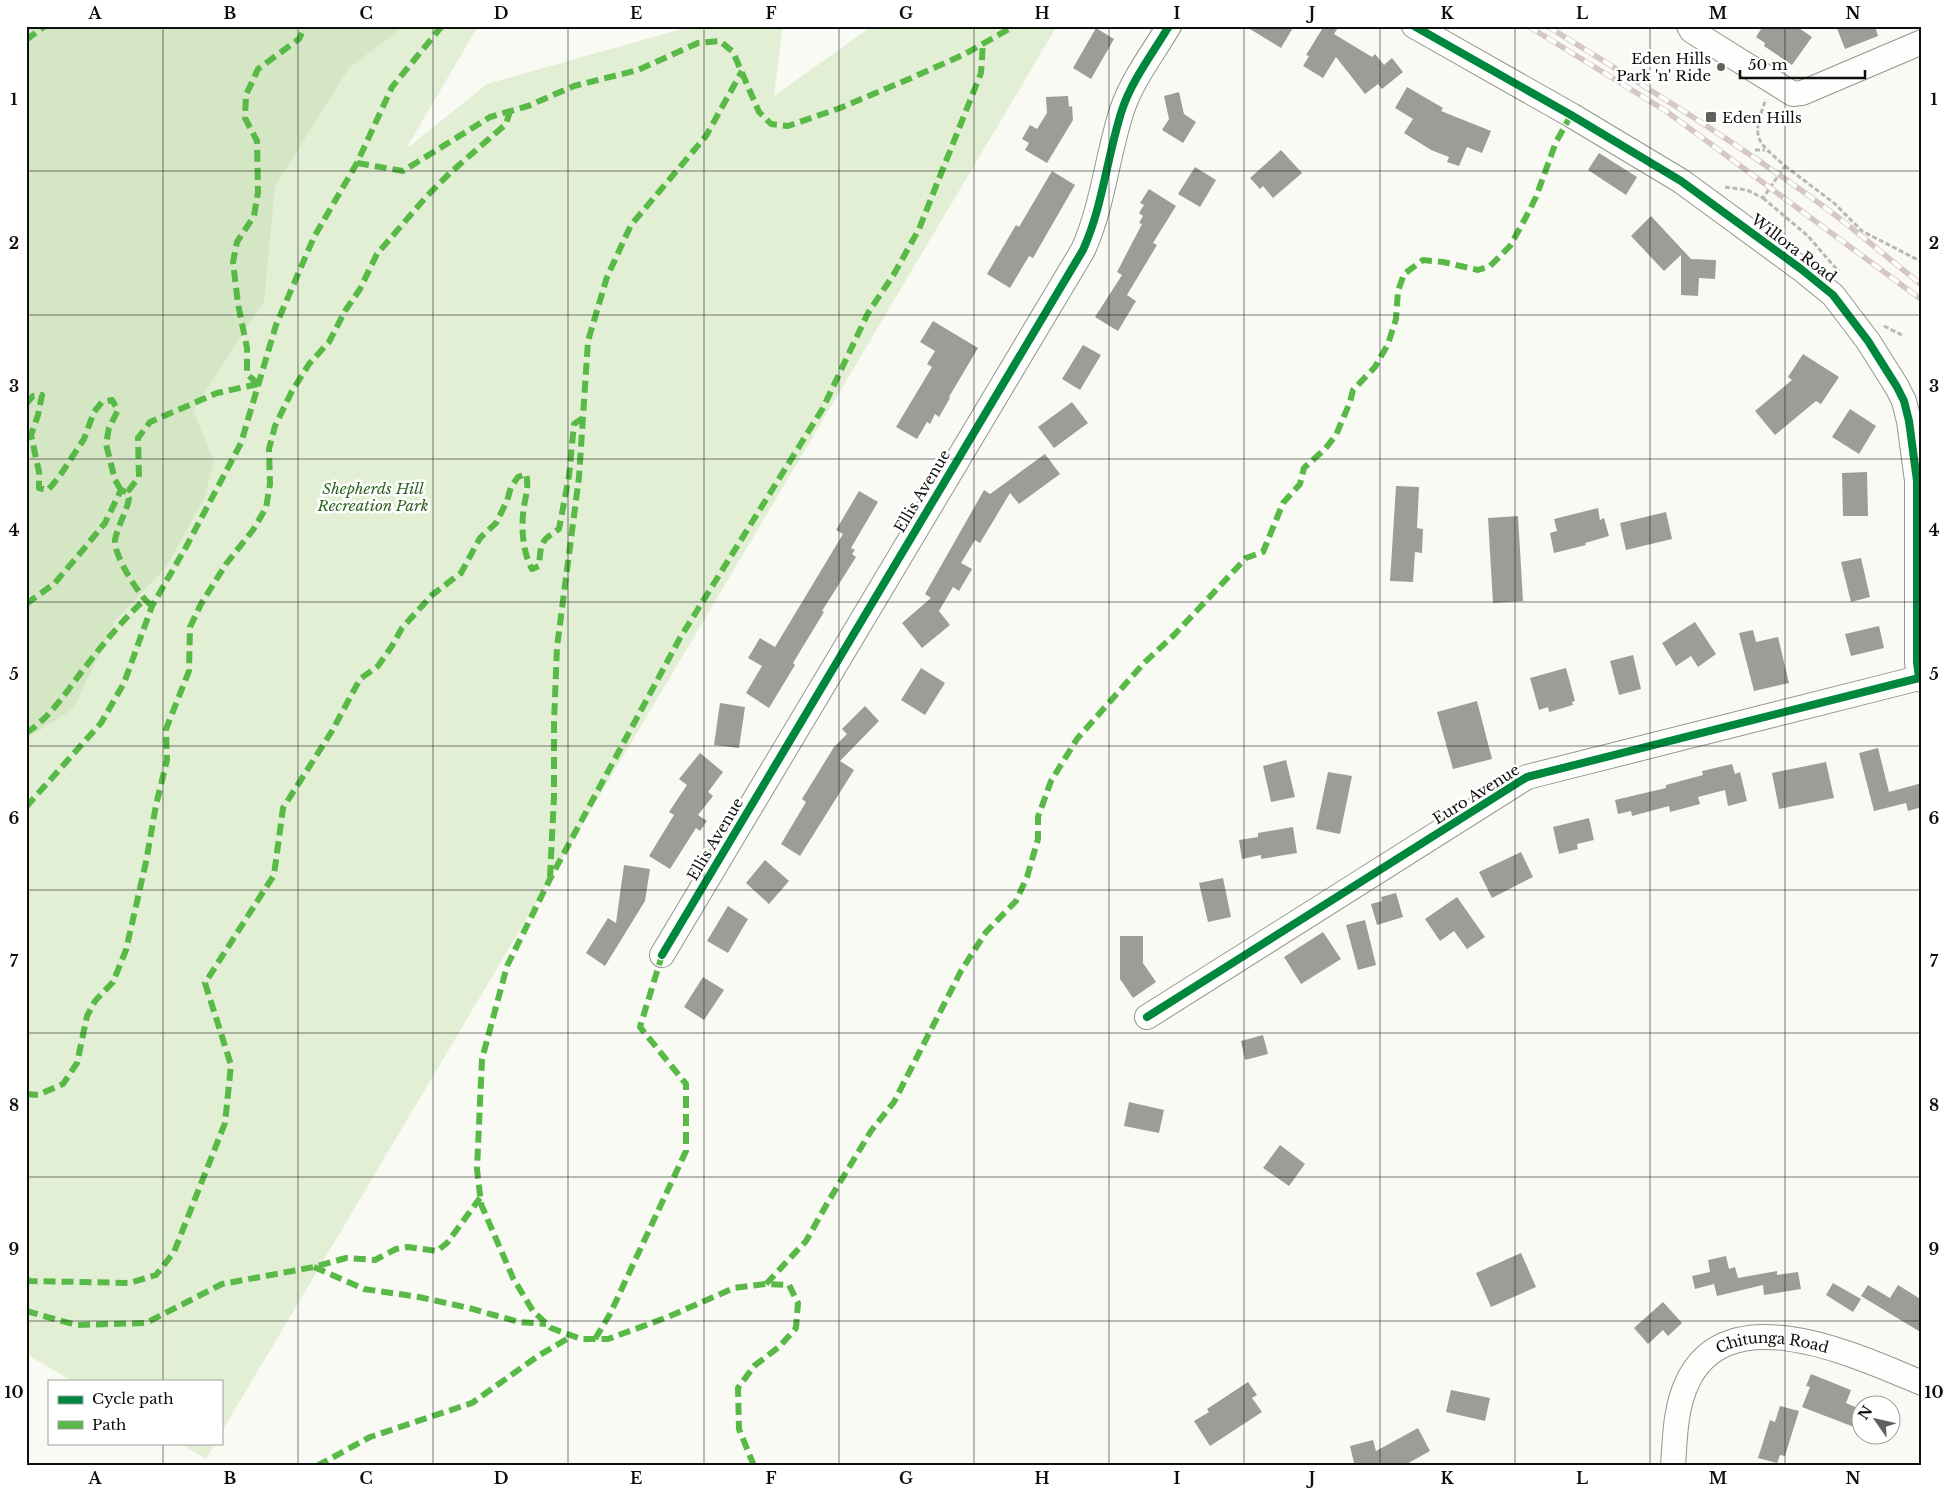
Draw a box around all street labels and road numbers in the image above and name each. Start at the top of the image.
street label: Willora Road [1747,209,1840,286]
street label: Ellis Avenue [890,446,954,536]
street label: Euro Avenue [1429,760,1523,828]
street label: Ellis Avenue [683,794,747,884]
street label: Chitunga Road [1712,1327,1831,1357]

